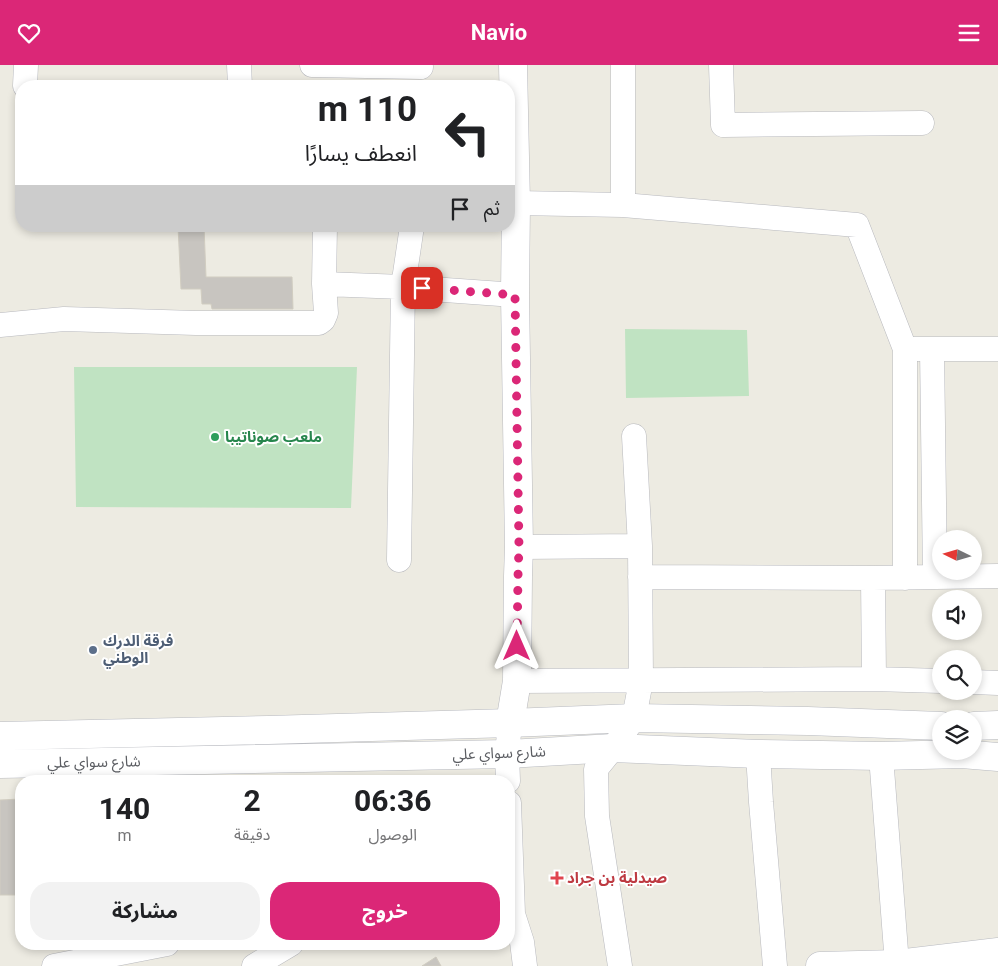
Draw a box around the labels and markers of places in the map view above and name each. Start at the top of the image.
pin [401,267,443,309]
place label: ملعب صوناتيبا [225,428,322,446]
marker: ملعب صوناتيبا [209,431,221,443]
place label: فرقة الدرك الوطني [103,632,173,669]
marker: فرقة الدرك الوطني [87,644,99,656]
place label: صيدلية بن جراد [567,869,668,887]
marker: صيدلية بن جراد [551,872,563,884]

